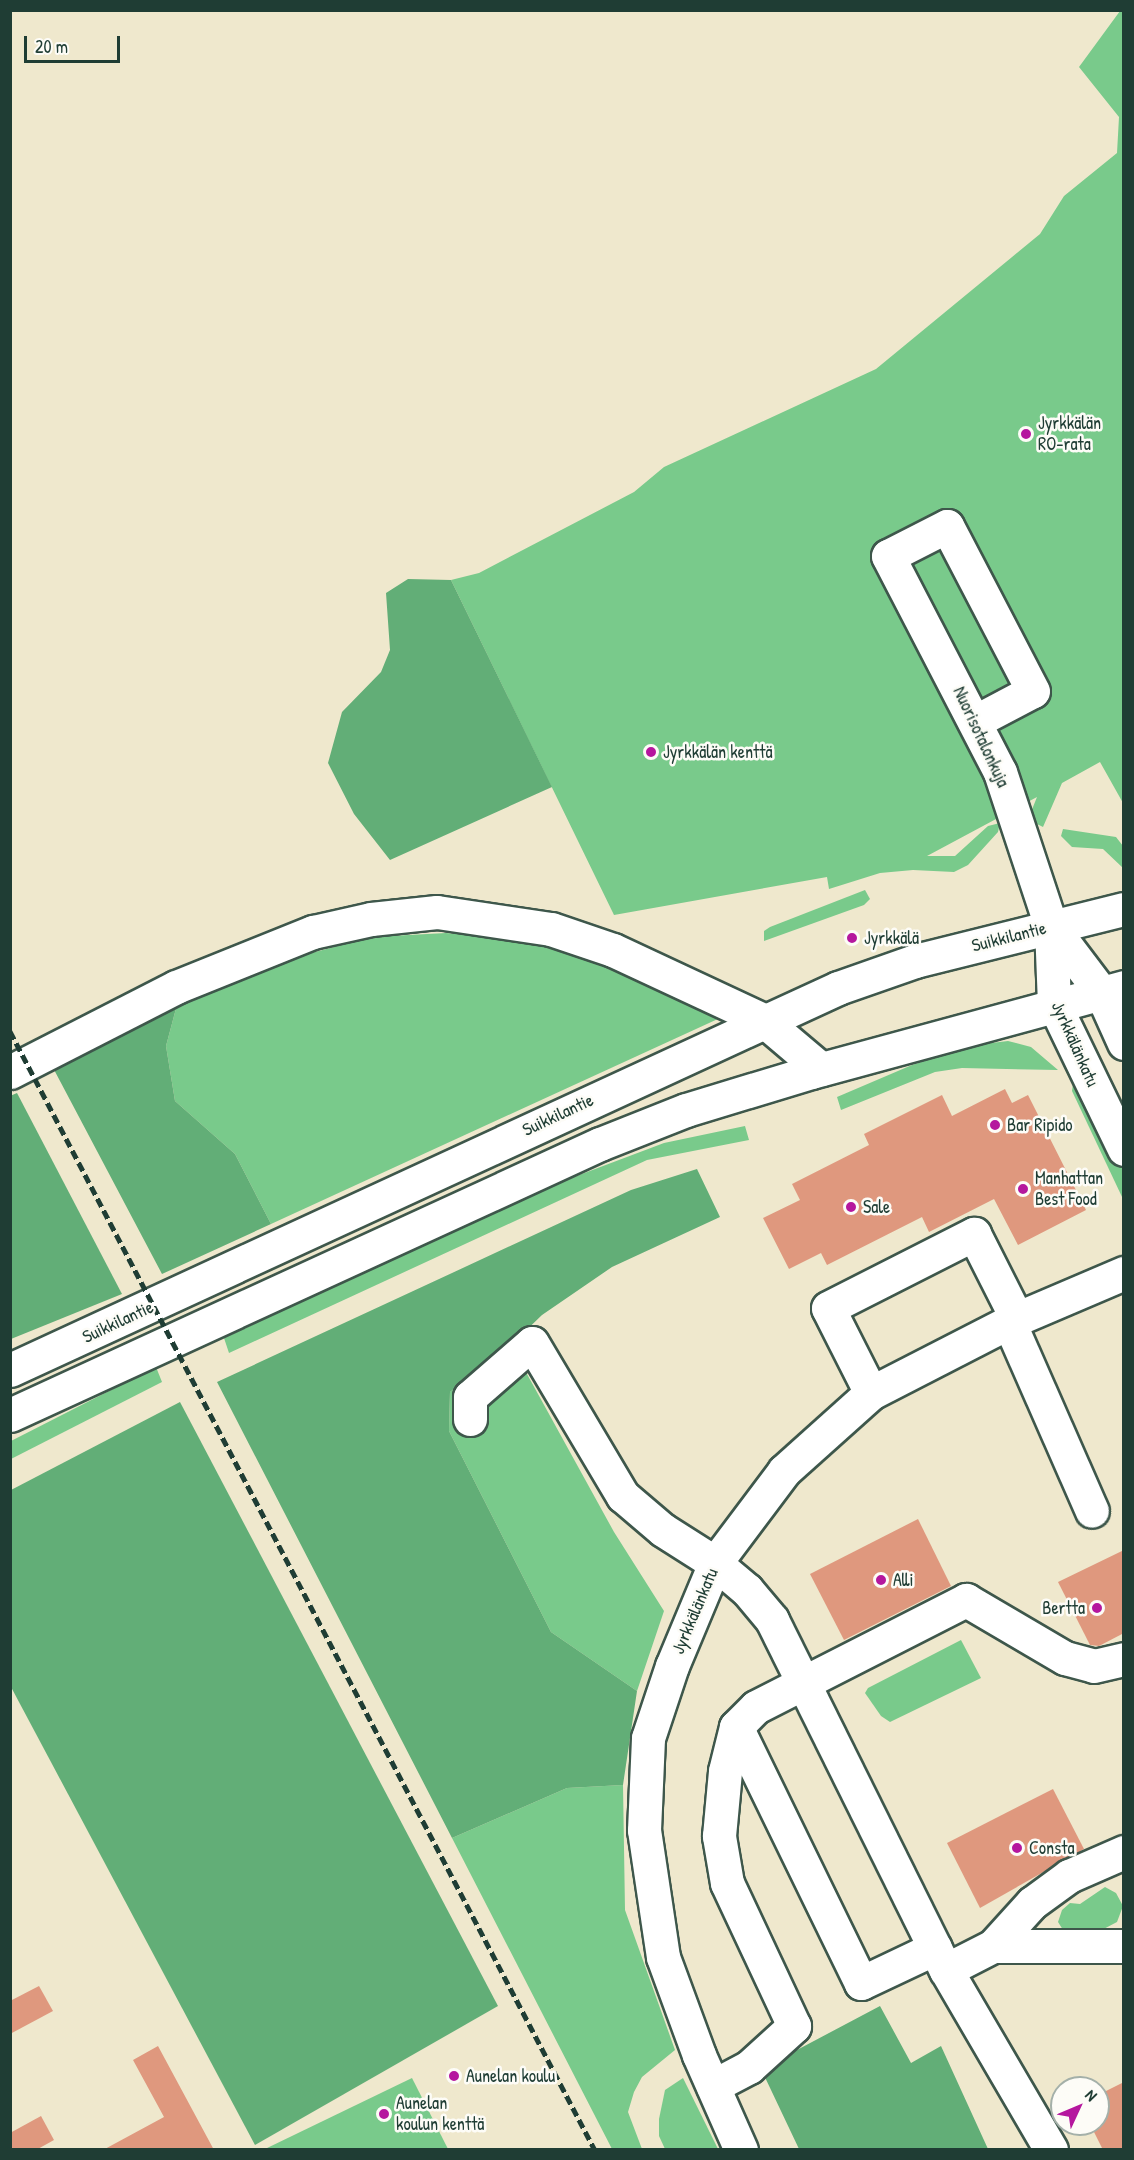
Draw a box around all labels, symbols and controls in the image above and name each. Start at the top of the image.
scale bar [27,24,123,62]
text: 20 m [35,34,68,59]
place label: Jyrkkälän RO-rata [1038,413,1101,456]
marker: Jyrkkälän RO-rata [1019,427,1033,441]
street label: Nuorisotalonkuja [948,683,1014,791]
place label: Jyrkkälän kenttä [663,741,773,763]
marker: Jyrkkälän kenttä [644,745,658,759]
street label: Suikkilantie [970,917,1048,957]
place label: Jyrkkälä [864,927,919,949]
marker: Jyrkkälä [845,931,859,945]
street label: Jyrkkälänkatu [1047,998,1103,1090]
street label: Suikkilantie [519,1089,597,1141]
place label: Bar Ripido [1007,1114,1072,1136]
marker: Bar Ripido [988,1118,1002,1132]
place label: Manhattan Best Food [1035,1168,1103,1210]
marker: Manhattan Best Food [1016,1182,1030,1196]
place label: Sale [863,1196,890,1218]
marker: Sale [844,1200,858,1214]
street label: Suikkilantie [79,1296,157,1348]
street label: Jyrkkälänkatu [667,1565,723,1657]
place label: Alli [893,1569,914,1591]
marker: Alli [874,1573,888,1587]
place label: Bertta [1042,1597,1085,1619]
marker: Bertta [1090,1601,1104,1615]
place label: Consta [1029,1837,1074,1859]
marker: Consta [1010,1841,1024,1855]
place label: Aunelan koulu [466,2065,555,2087]
marker: Aunelan koulu [447,2069,461,2083]
north arrow [1050,2076,1110,2136]
text: N [1081,2084,1102,2106]
place label: Aunelan koulun kenttä [396,2093,484,2136]
marker: Aunelan koulun kenttä [377,2107,391,2121]

